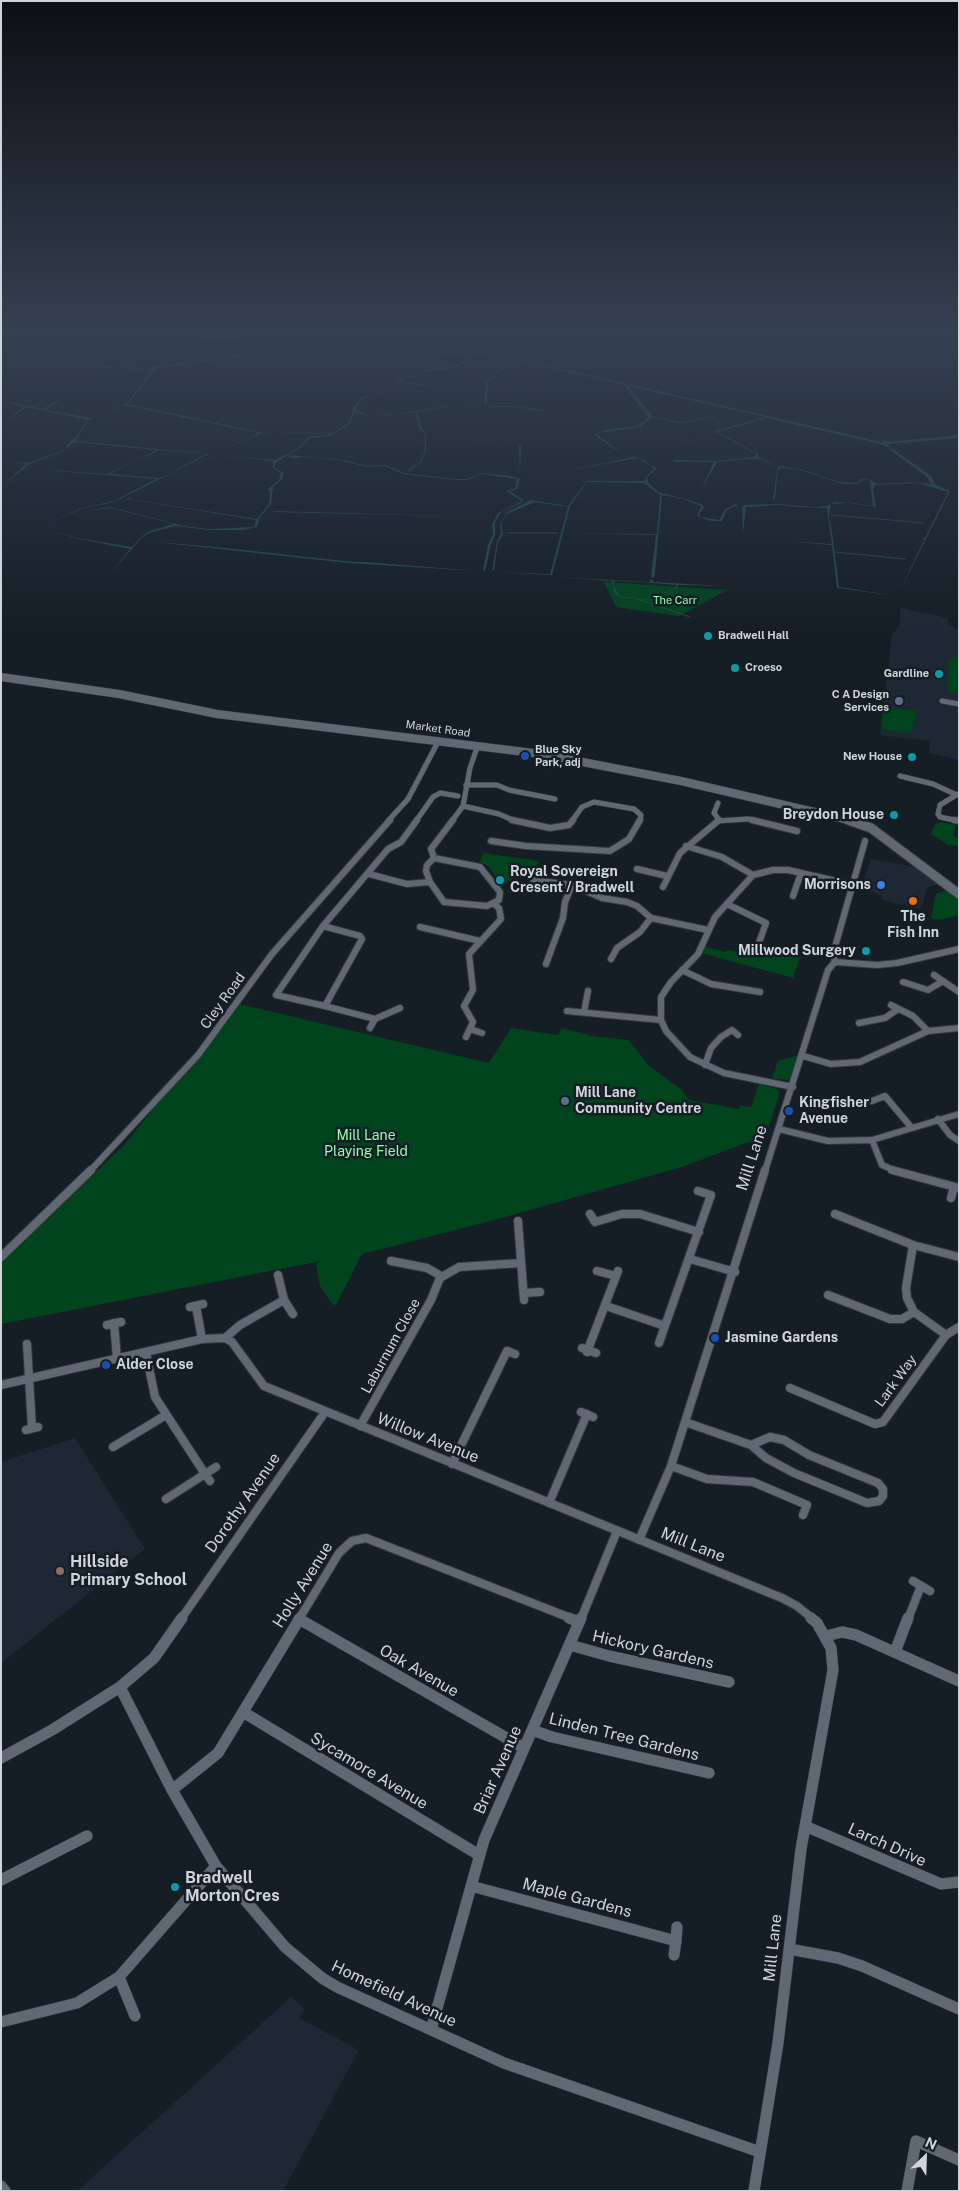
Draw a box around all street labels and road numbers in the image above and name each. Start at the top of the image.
street label: Market Road [405,718,471,740]
street label: Cley Road [197,970,249,1032]
street label: Mill Lane [732,1123,772,1193]
street label: Laburnum Close [358,1296,424,1396]
street label: Lark Way [872,1352,920,1410]
street label: Willow Avenue [374,1409,482,1467]
street label: Dorothy Avenue [201,1449,285,1557]
street label: Mill Lane [658,1523,728,1567]
street label: Holly Avenue [269,1538,337,1632]
street label: Hickory Gardens [590,1627,716,1673]
street label: Oak Avenue [376,1641,462,1701]
street label: Linden Tree Gardens [547,1709,701,1765]
street label: Briar Avenue [470,1723,526,1817]
street label: Sycamore Avenue [307,1728,431,1814]
street label: Larch Drive [845,1819,929,1871]
street label: Maple Gardens [520,1874,634,1922]
street label: Mill Lane [760,1913,786,1983]
street label: Homefield Avenue [328,1957,460,2031]

